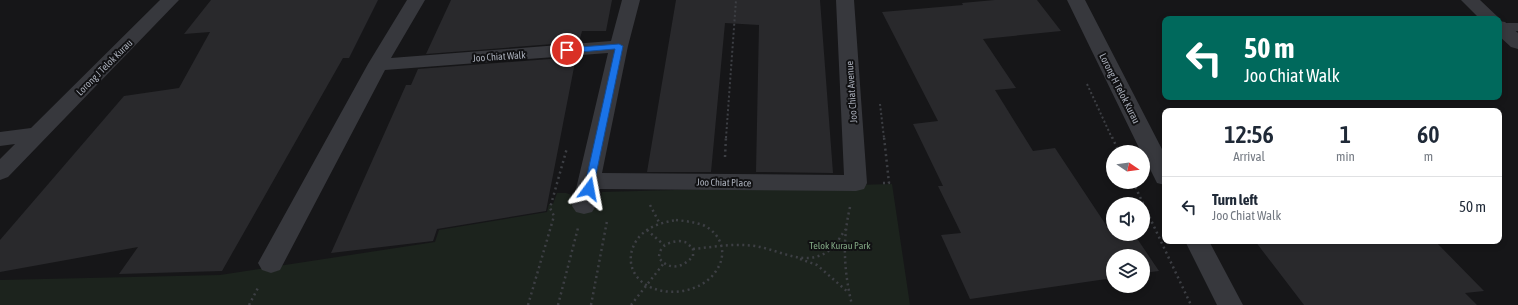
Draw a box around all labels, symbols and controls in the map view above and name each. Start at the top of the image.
icon: left [1178,32,1230,84]
text: 50 m [1244,32,1294,64]
pin [550,33,584,67]
street label: Lorong J Telok Kurau [74,37,135,98]
icon: arrive [556,39,578,61]
street label: Joo Chiat Walk [472,49,527,64]
street label: Lorong H Telok Kurau [1097,51,1142,125]
street label: Joo Chiat Avenue [844,60,859,123]
text: Joo Chiat Walk [1244,65,1340,86]
text: 12:56 [1224,121,1274,148]
text: 1 [1340,121,1351,148]
text: 60 [1417,121,1440,148]
north arrow [1106,145,1150,189]
map controls [1106,145,1150,293]
text: Arrival [1233,149,1265,164]
text: min [1336,149,1355,164]
text: m [1424,149,1433,164]
position arrow [568,168,610,210]
street label: Joo Chiat Place [696,177,752,188]
text: Turn left [1212,191,1258,208]
icon: left [1178,196,1200,218]
button: sound [1106,197,1150,241]
text: 50 m [1459,198,1486,215]
text: Joo Chiat Walk [1212,208,1281,223]
park label: Telok Kurau Park [809,240,871,251]
button: layers [1106,249,1150,293]

